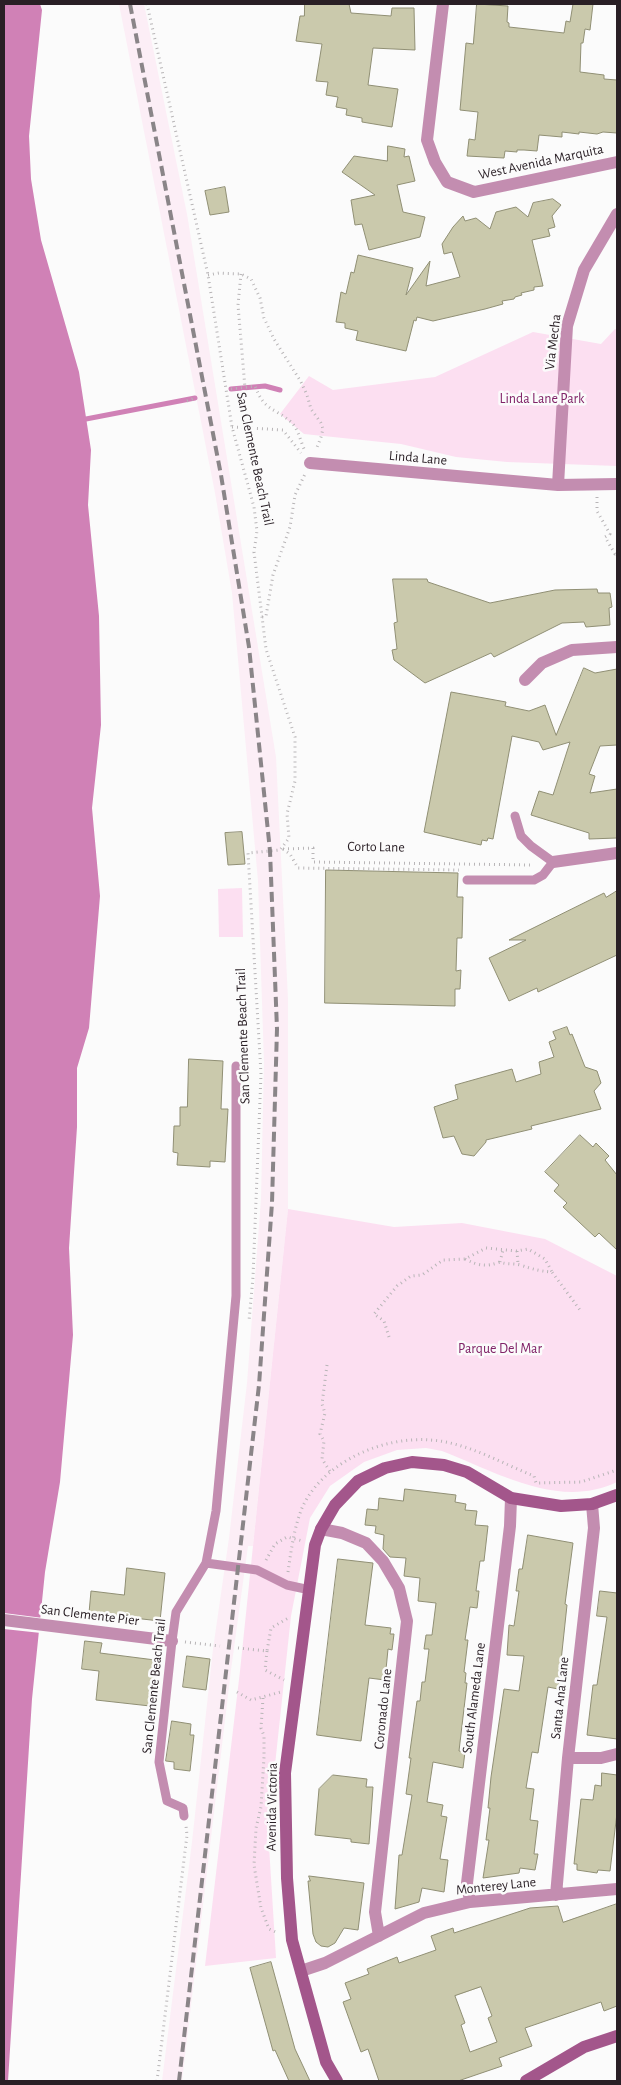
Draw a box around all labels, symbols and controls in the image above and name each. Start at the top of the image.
street label: West Avenida Marquita [477,141,605,183]
street label: Via Mecha [541,313,565,371]
street label: San Clemente Beach Trail [233,391,277,527]
park label: Linda Lane Park [500,391,584,407]
street label: Linda Lane [388,447,448,469]
street label: Corto Lane [347,838,405,856]
street label: San Clemente Beach Trail [232,968,254,1104]
park label: Parque Del Mar [458,1341,542,1357]
street label: San Clemente Pier [40,1601,140,1629]
street label: San Clemente Beach Trail [139,1617,169,1755]
street label: South Alameda Lane [459,1641,489,1755]
street label: Santa Ana Lane [547,1656,573,1740]
street label: Coronado Lane [370,1668,396,1750]
street label: Avenida Victoria [263,1763,281,1851]
street label: Monterey Lane [455,1873,537,1899]

